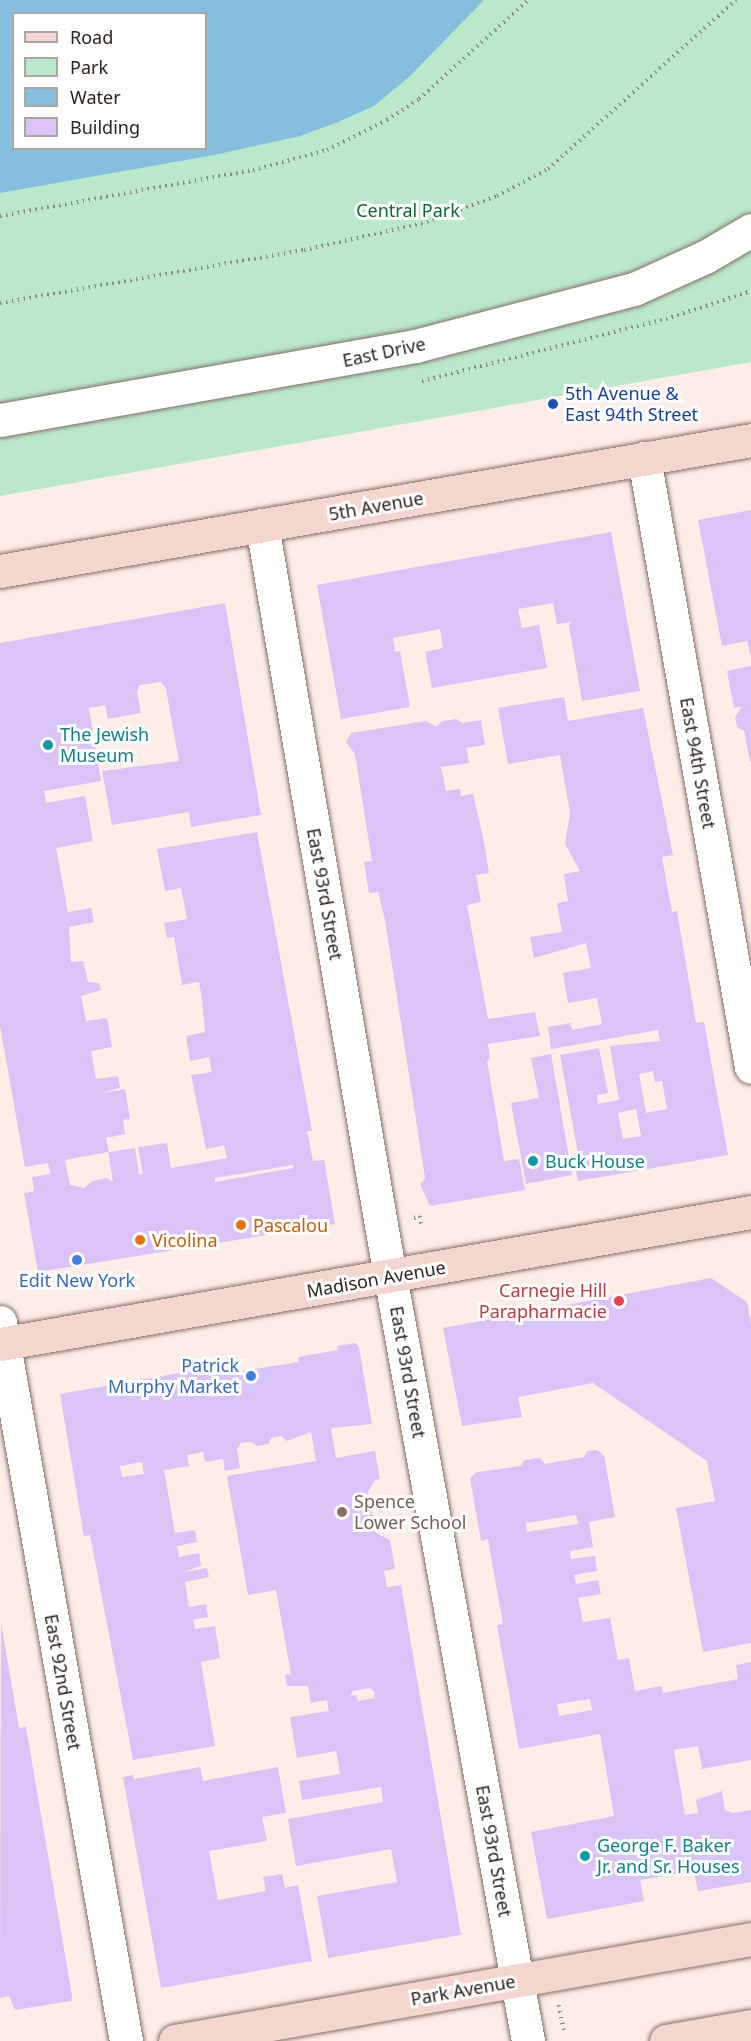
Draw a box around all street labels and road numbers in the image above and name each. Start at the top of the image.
street label: East Drive [340,333,428,371]
street label: 5th Avenue [327,487,425,525]
street label: East 94th Street [676,696,720,830]
street label: East 93rd Street [303,826,347,962]
street label: Madison Avenue [305,1256,447,1302]
street label: East 93rd Street [386,1304,430,1440]
street label: East 92nd Street [40,1612,86,1752]
street label: East 93rd Street [472,1783,516,1919]
street label: Park Avenue [409,1970,517,2010]

